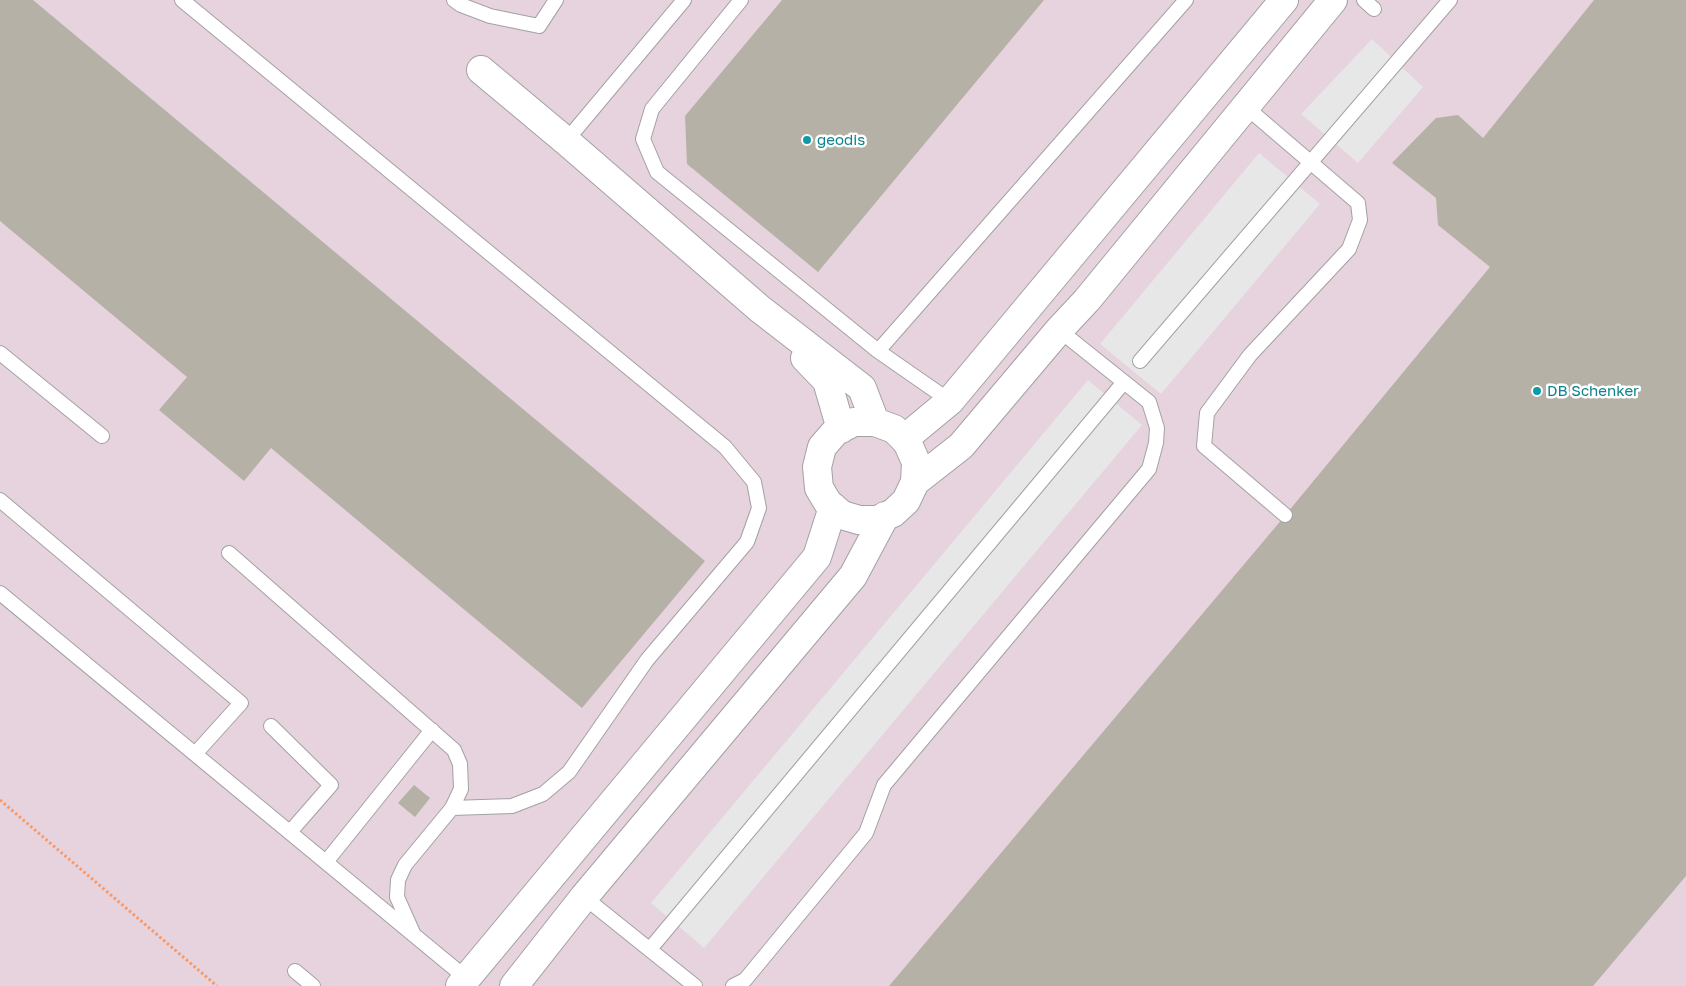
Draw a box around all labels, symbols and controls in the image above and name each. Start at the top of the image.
place label: geodis [817,131,865,149]
marker: geodis [801,134,813,146]
place label: DB Schenker [1547,382,1639,400]
marker: DB Schenker [1531,385,1543,397]

